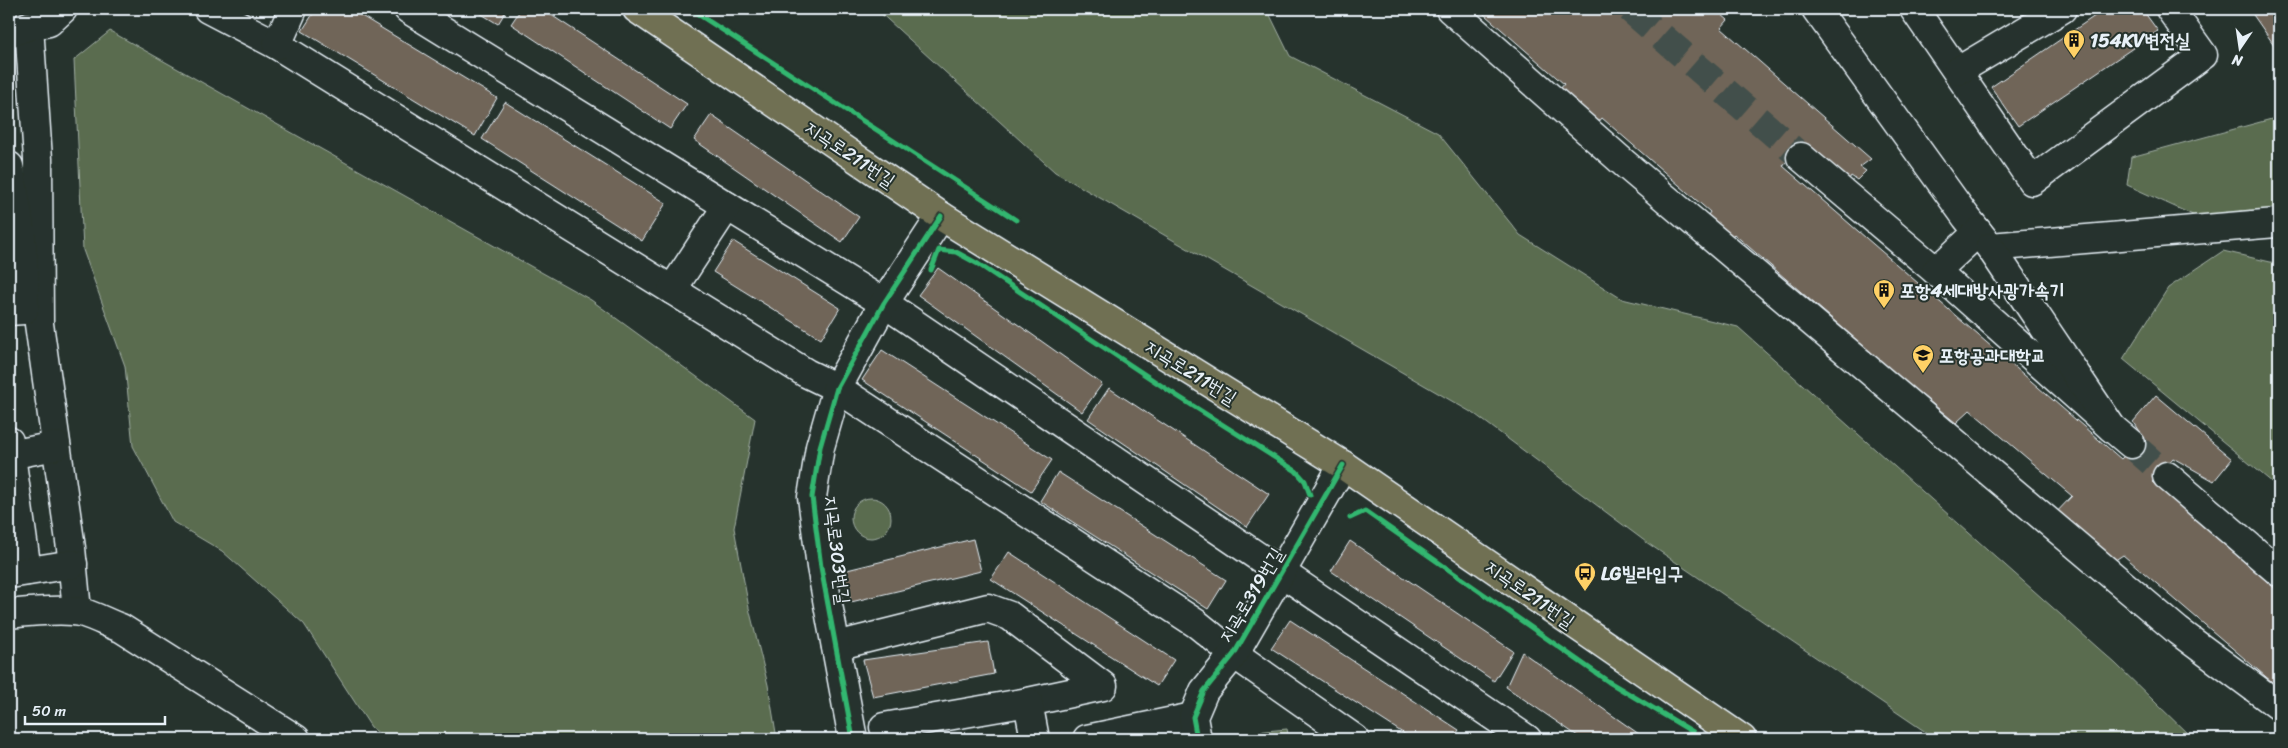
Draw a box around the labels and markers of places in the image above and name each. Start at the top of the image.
place label: 154KV변전실 [2090,24,2191,57]
building icon: 154KV변전실 [2062,28,2086,59]
place label: 포항4세대방사광가속기 [1900,274,2065,307]
building icon: 포항4세대방사광가속기 [1872,278,1896,309]
place label: 포항공과대학교 [1939,339,2046,372]
school or university icon: 포항공과대학교 [1911,343,1935,374]
place label: LG빌라입구 [1601,557,1683,590]
bus stop icon: LG빌라입구 [1573,561,1597,592]

